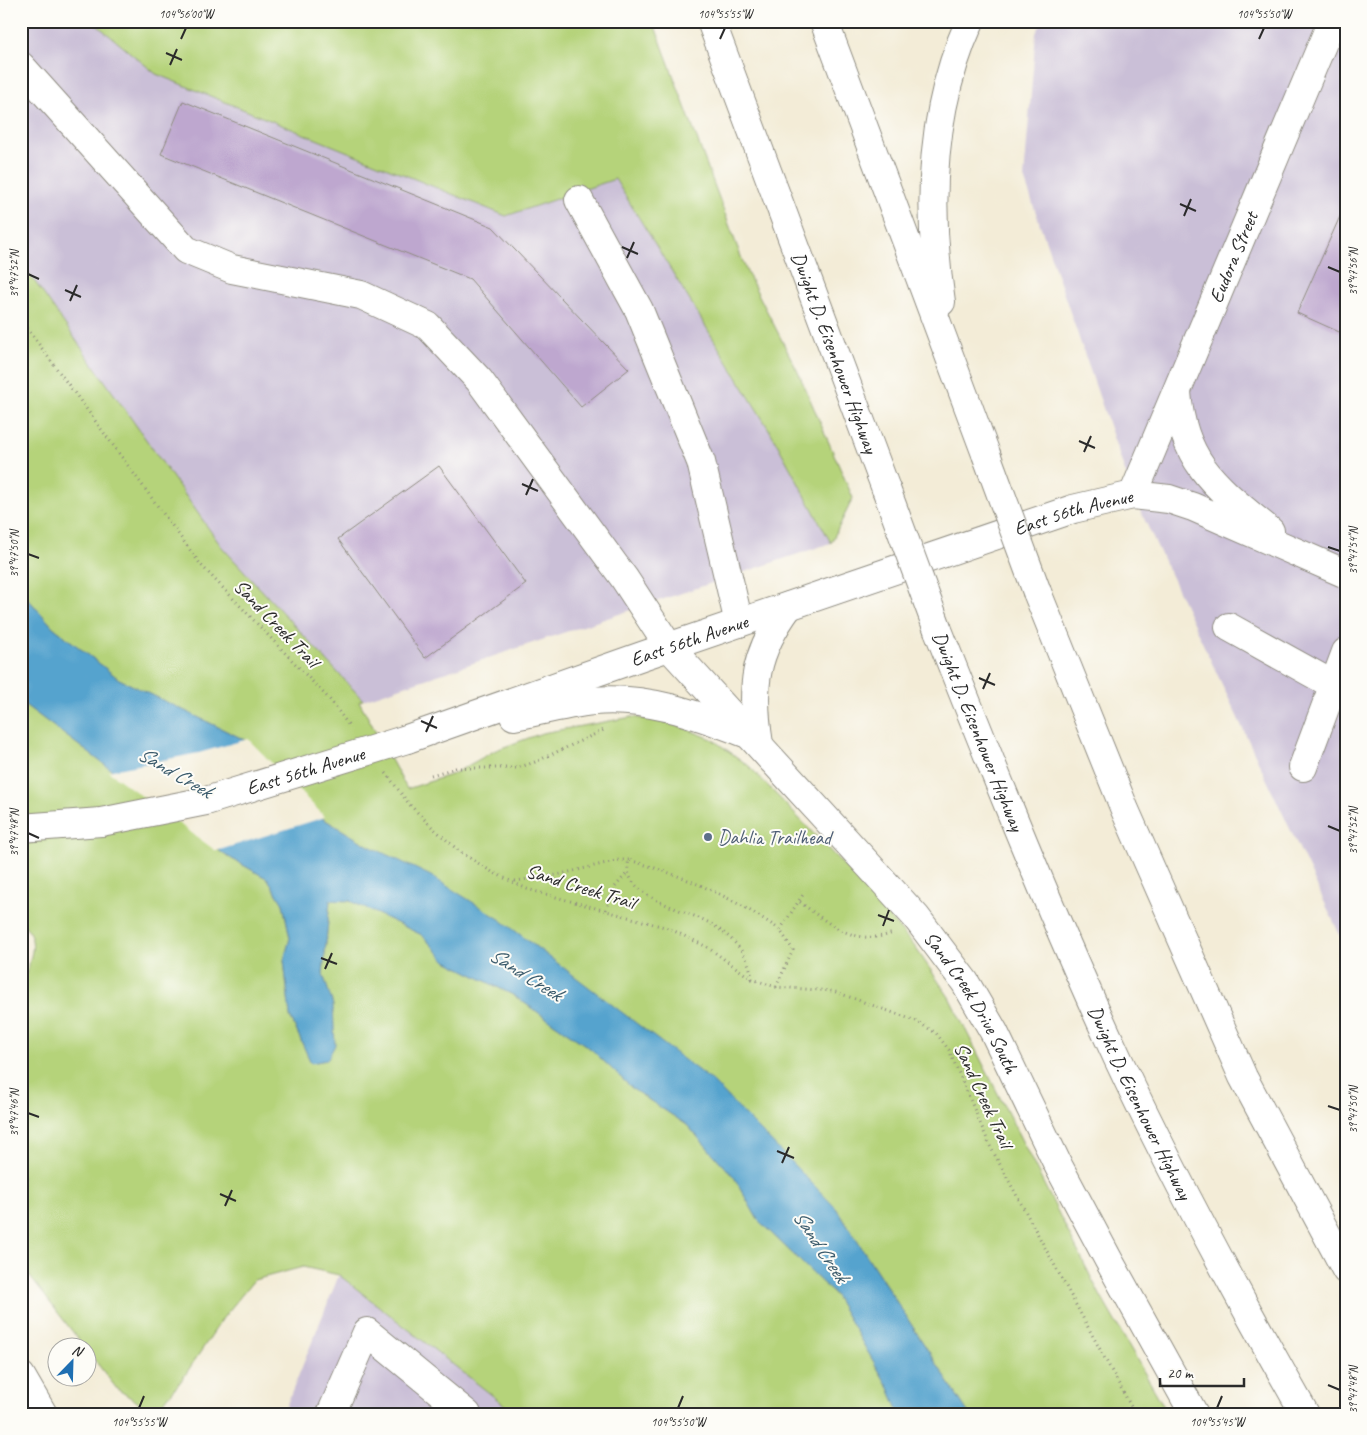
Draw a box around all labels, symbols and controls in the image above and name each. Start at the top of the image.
text: 104°56'00"W [159,6,215,22]
text: 104°55'55"W [698,6,754,22]
text: 104°55'50"W [1237,6,1293,22]
street label: Eudora Street [1203,206,1264,307]
text: 39°47'56"N [1345,247,1361,296]
text: 39°47'52"N [6,249,22,298]
street label: Dwight D. Eisenhower Highway [786,249,884,459]
street label: East 56th Avenue [1011,483,1136,541]
text: 39°47'54"N [1345,526,1361,575]
text: 39°47'50"N [6,529,22,578]
street label: Sand Creek Trail [228,574,327,675]
street label: East 56th Avenue [627,608,753,672]
street label: Dwight D. Eisenhower Highway [927,628,1030,837]
water label: Sand Creek [133,740,219,805]
street label: East 56th Avenue [243,740,369,801]
text: 39°47'52"N [1345,806,1361,855]
text: 39°47'48"N [6,808,22,857]
place label: Dahlia Trailhead [718,825,834,850]
marker: Dahlia Trailhead [702,831,714,843]
street label: Sand Creek Trail [523,858,642,916]
street label: Sand Creek Drive South [918,926,1024,1078]
water label: Sand Creek [485,942,570,1008]
street label: Dwight D. Eisenhower Highway [1082,1002,1199,1206]
street label: Sand Creek Trail [948,1039,1020,1155]
text: 39°47'50"N [1345,1085,1361,1134]
text: 39°47'46"N [6,1088,22,1137]
water label: Sand Creek [788,1205,856,1290]
north arrow [48,1338,98,1388]
text: N [70,1341,86,1361]
scale bar [1160,1355,1243,1387]
text: 20 m [1167,1364,1194,1383]
text: 39°47'48"N [1345,1365,1361,1414]
text: 104°55'55"W [112,1414,168,1430]
text: 104°55'50"W [651,1414,707,1430]
text: 104°55'45"W [1190,1414,1246,1430]

